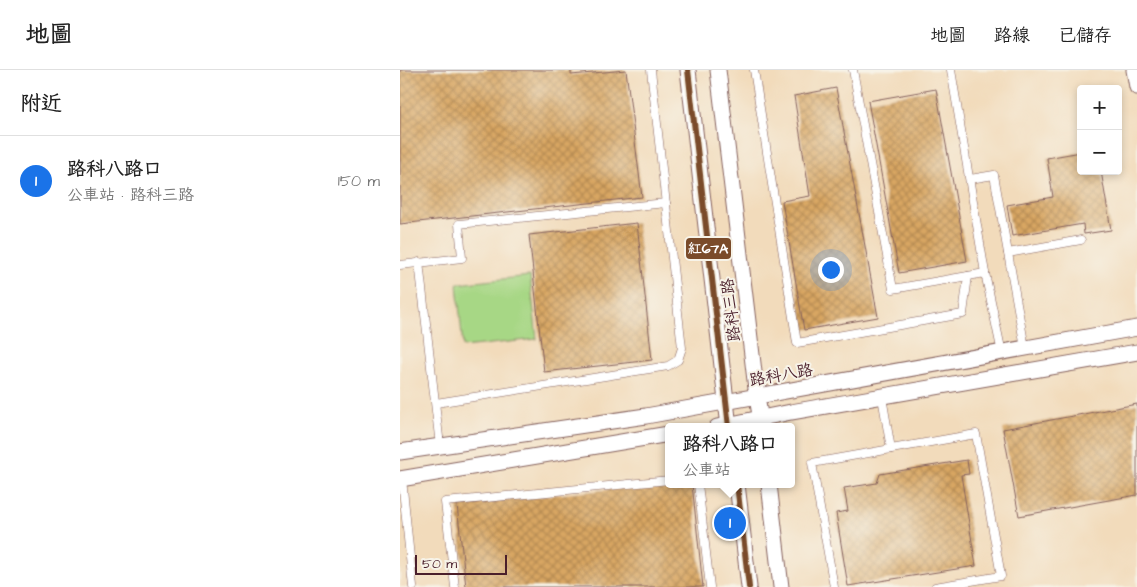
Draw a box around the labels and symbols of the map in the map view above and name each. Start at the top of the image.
line badge: 紅67A [685,237,732,260]
text: 紅67A [688,239,729,259]
your location [818,257,844,283]
street label: 路科三路 [716,277,746,343]
street label: 路科八路 [748,359,815,391]
pin: 1 [714,504,746,542]
scale bar [415,552,508,575]

